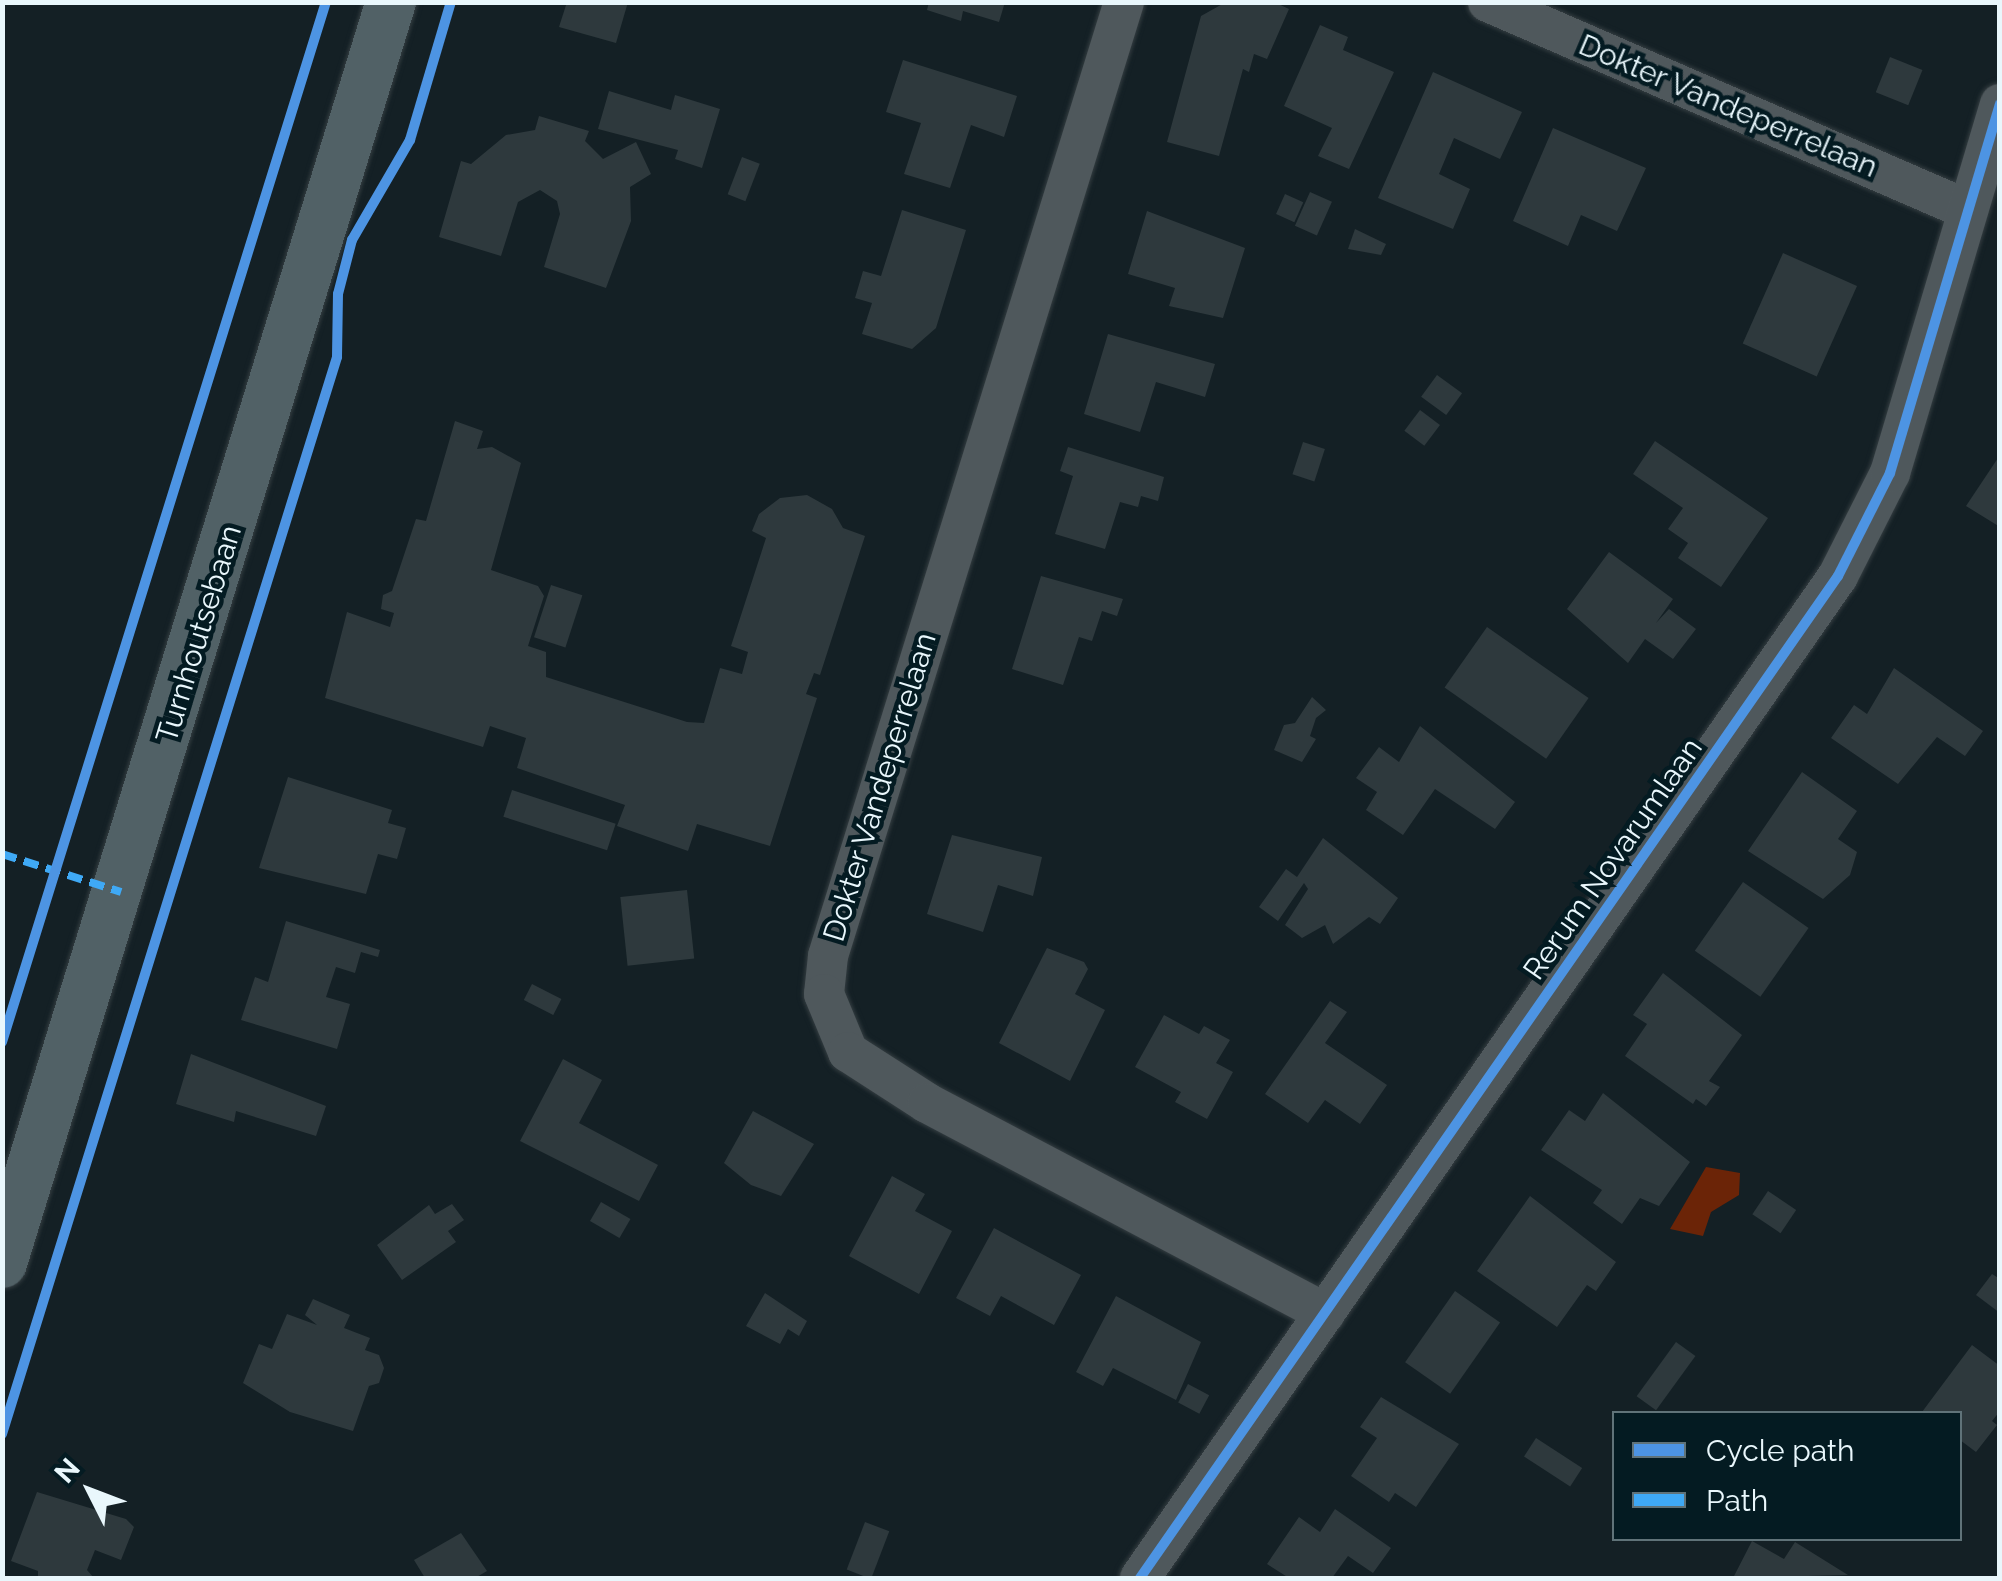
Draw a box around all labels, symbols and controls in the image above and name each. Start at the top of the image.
street label: Dokter Vandeperrelaan [1573,26,1883,186]
street label: Turnhoutsebaan [149,521,249,747]
street label: Dokter Vandeperrelaan [816,628,944,946]
street label: Rerum Novarumlaan [1516,731,1710,987]
legend [1612,1411,1962,1541]
text: Cycle path [1706,1433,1854,1468]
north arrow [40,1441,140,1541]
text: N [48,1452,87,1490]
text: Path [1706,1483,1768,1518]

